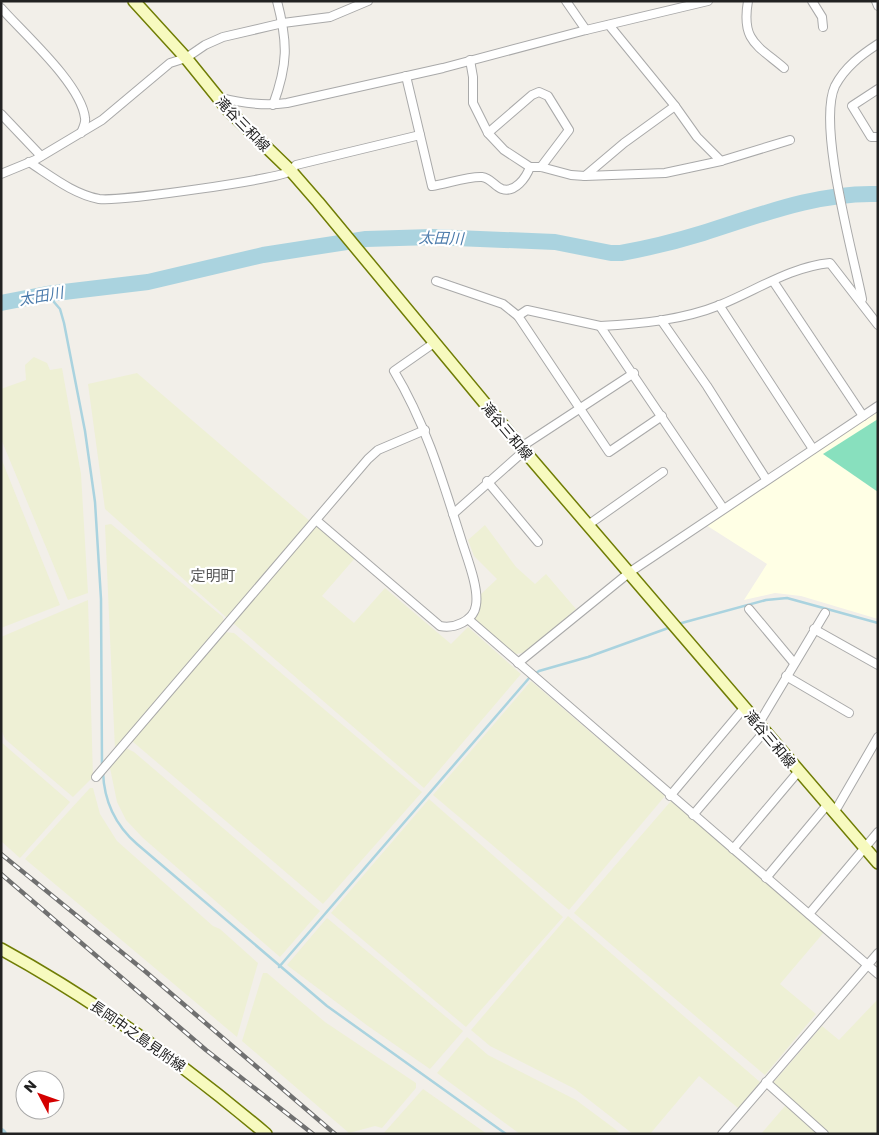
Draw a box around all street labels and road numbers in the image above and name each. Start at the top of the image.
street label: 滝谷三和線 [211,92,275,156]
street label: 滝谷三和線 [477,398,537,464]
street label: 滝谷三和線 [740,706,800,772]
street label: 長岡中之島見附線 [86,996,190,1076]

